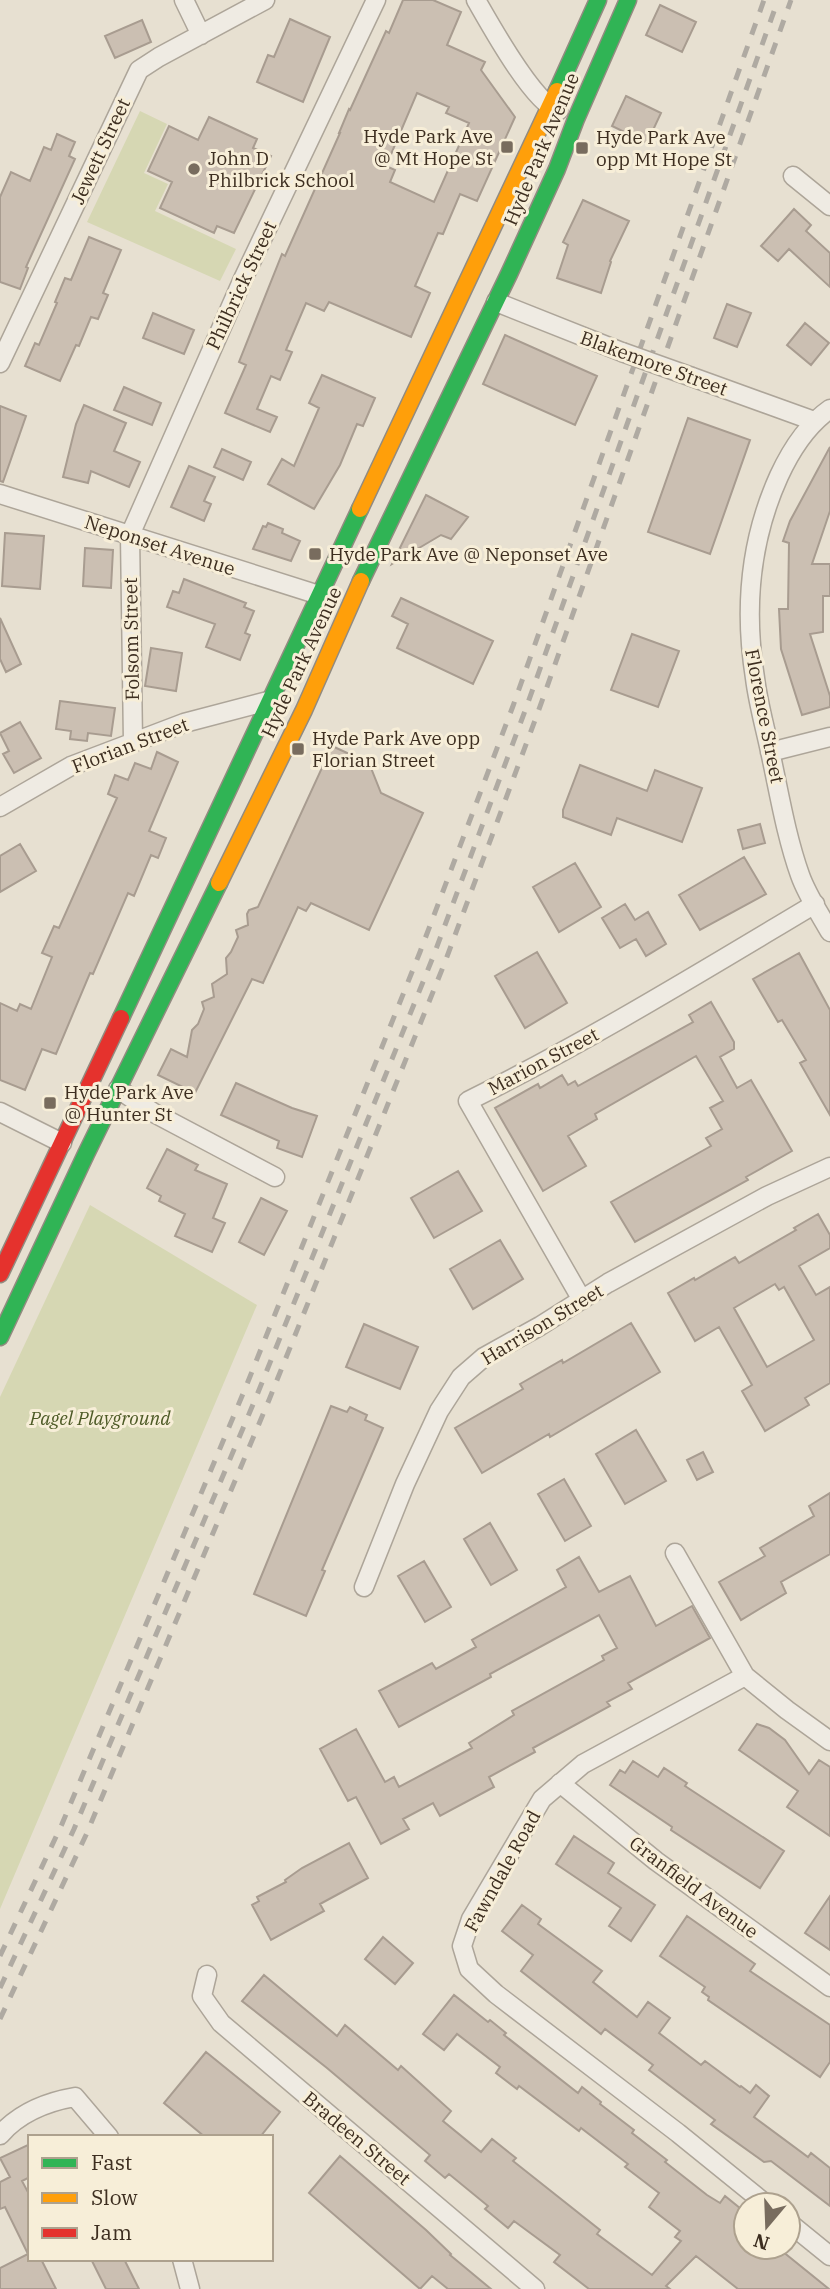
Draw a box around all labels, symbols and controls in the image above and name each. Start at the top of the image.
street label: Hyde Park Avenue [498,69,584,229]
street label: Jewett Street [65,94,135,208]
place label: Hyde Park Ave @ Mt Hope St [363,124,493,170]
place label: Hyde Park Ave opp Mt Hope St [596,125,732,171]
marker: Hyde Park Ave @ Mt Hope St [499,139,515,155]
marker: Hyde Park Ave opp Mt Hope St [574,140,590,156]
place label: John D Philbrick School [208,146,355,192]
marker: John D Philbrick School [186,161,202,177]
street label: Philbrick Street [201,216,282,353]
street label: Blakemore Street [577,325,731,401]
street label: Neponset Avenue [82,509,238,581]
place label: Hyde Park Ave @ Neponset Ave [329,542,608,566]
marker: Hyde Park Ave @ Neponset Ave [307,546,323,562]
street label: Folsom Street [118,577,144,701]
street label: Hyde Park Avenue [256,583,346,741]
street label: Florence Street [740,647,790,786]
street label: Florian Street [68,712,192,778]
place label: Hyde Park Ave opp Florian Street [312,726,480,772]
marker: Hyde Park Ave opp Florian Street [290,741,306,757]
street label: Marion Street [484,1022,603,1100]
place label: Hyde Park Ave @ Hunter St [64,1080,194,1126]
marker: Hyde Park Ave @ Hunter St [42,1095,58,1111]
street label: Harrison Street [477,1278,608,1370]
park label: Pagel Playground [28,1406,171,1430]
street label: Fawndale Road [459,1806,545,1936]
street label: Granfield Avenue [625,1831,763,1943]
street label: Bradeen Street [298,2086,416,2190]
legend [28,2135,273,2261]
text: Fast [91,2148,132,2176]
text: Slow [91,2183,138,2211]
north arrow [732,2191,802,2261]
text: Jam [91,2218,132,2246]
text: N [750,2228,772,2256]

